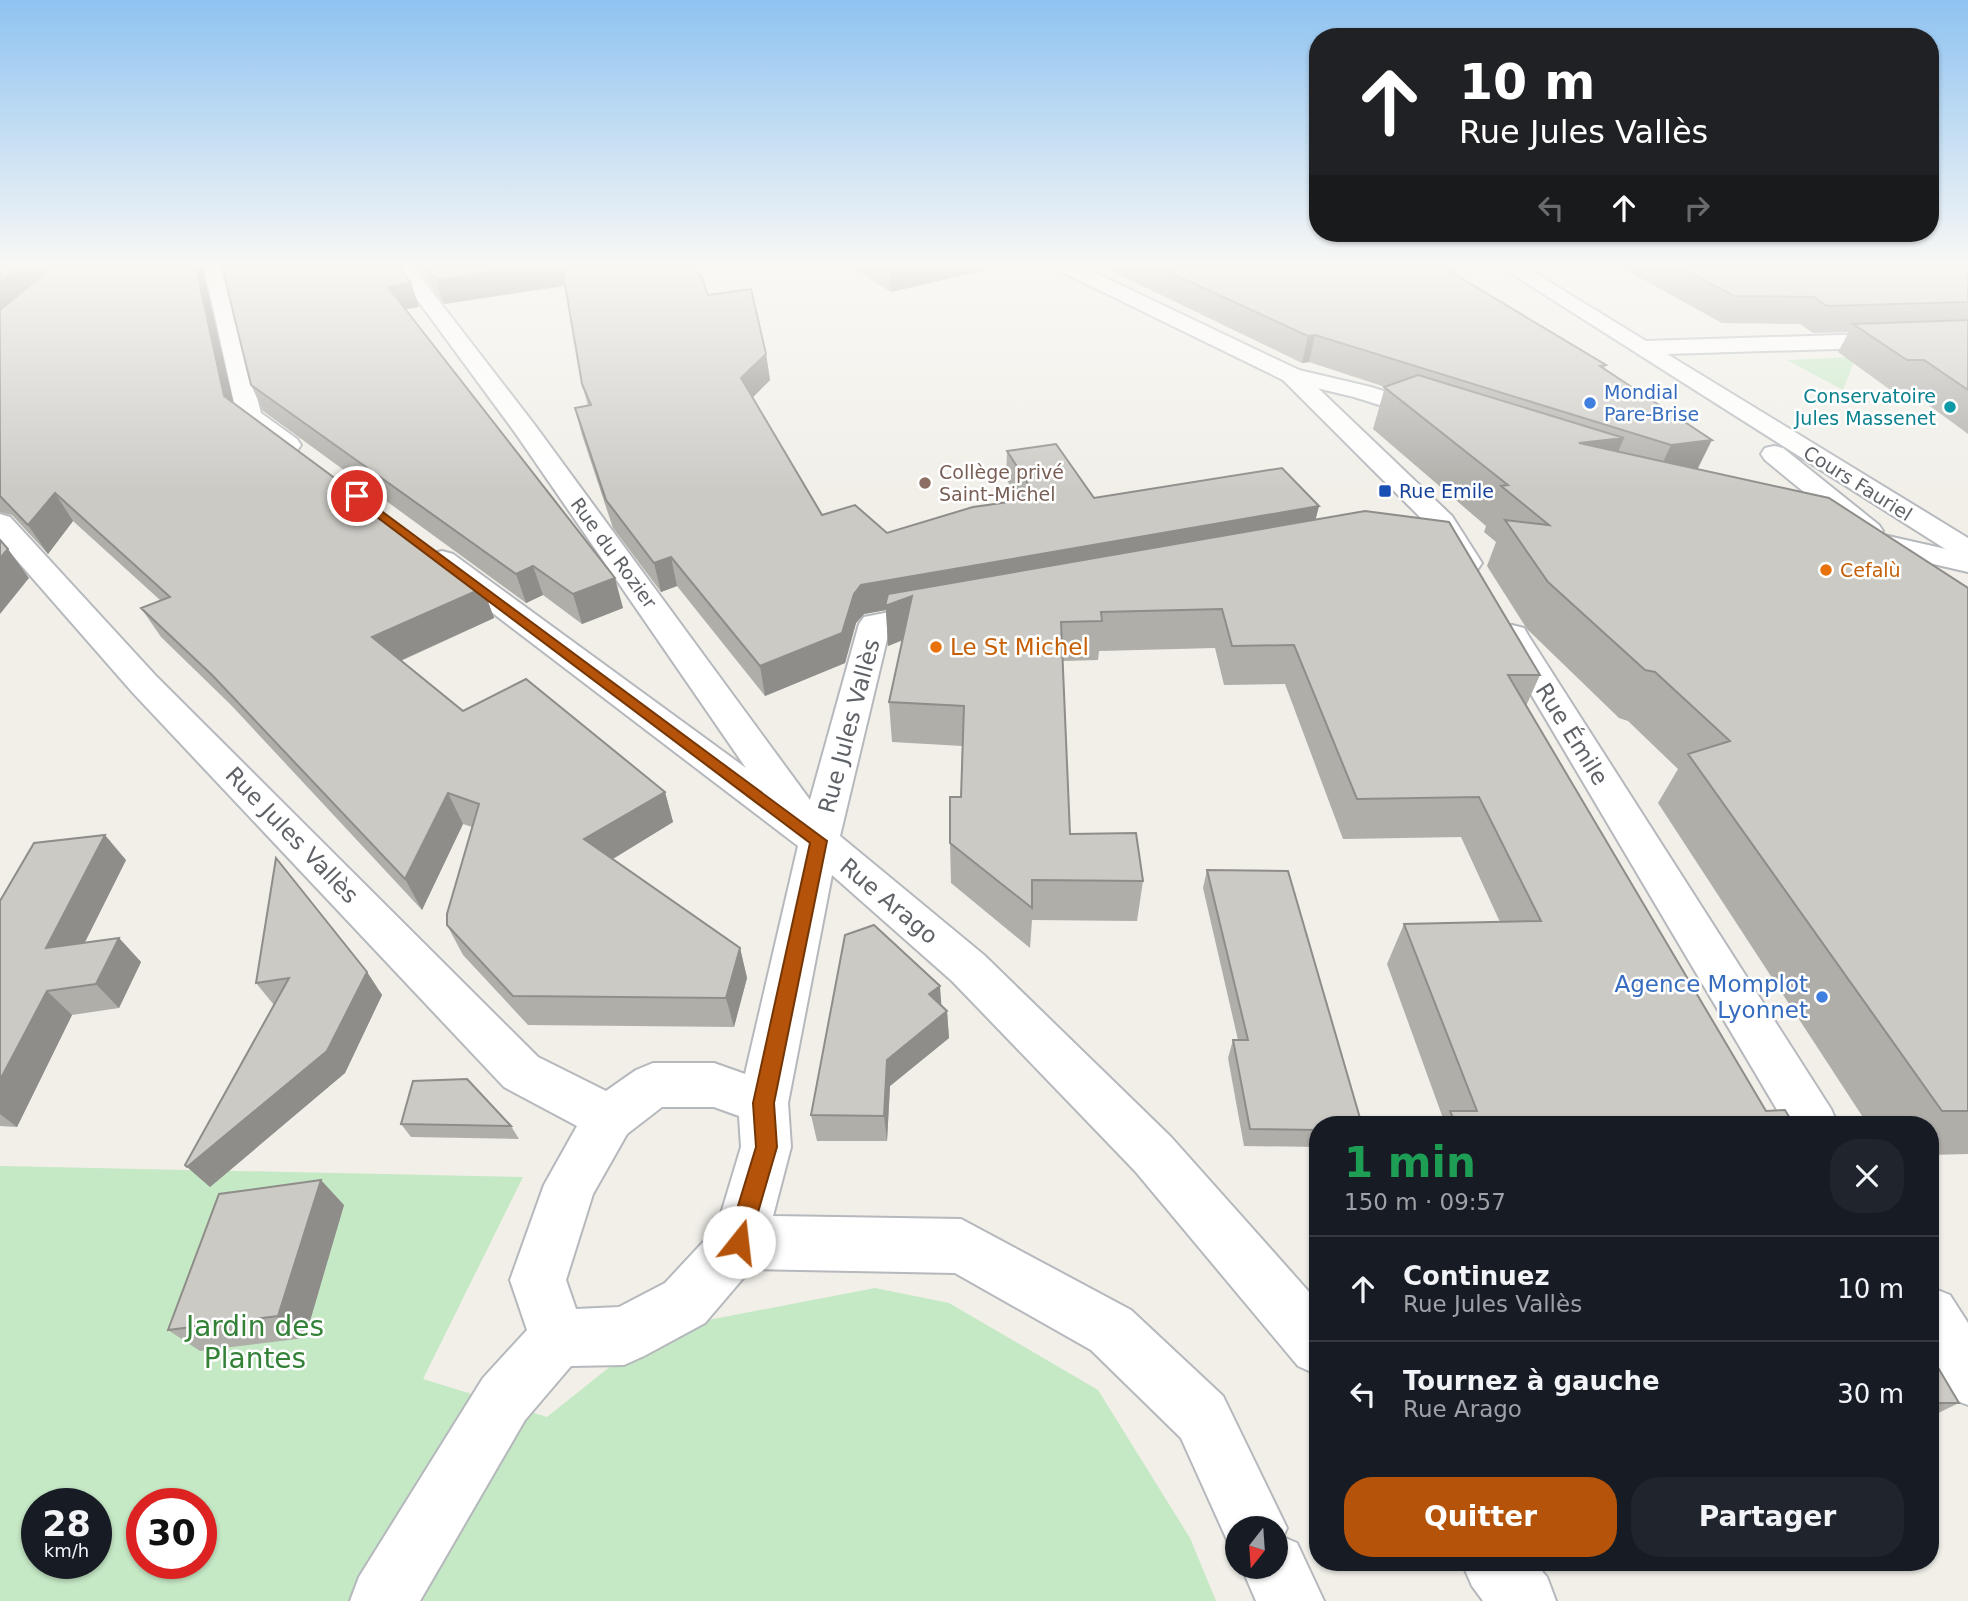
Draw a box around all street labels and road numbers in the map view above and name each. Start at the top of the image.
street label: Cours Fauriel [1800,441,1916,525]
street label: Rue du Rozier [567,494,662,613]
street label: Rue Jules Vallès [813,636,885,816]
street label: Rue Émile [1531,678,1614,790]
street label: Rue Jules Vallès [220,762,364,908]
street label: Rue Arago [835,853,943,949]

